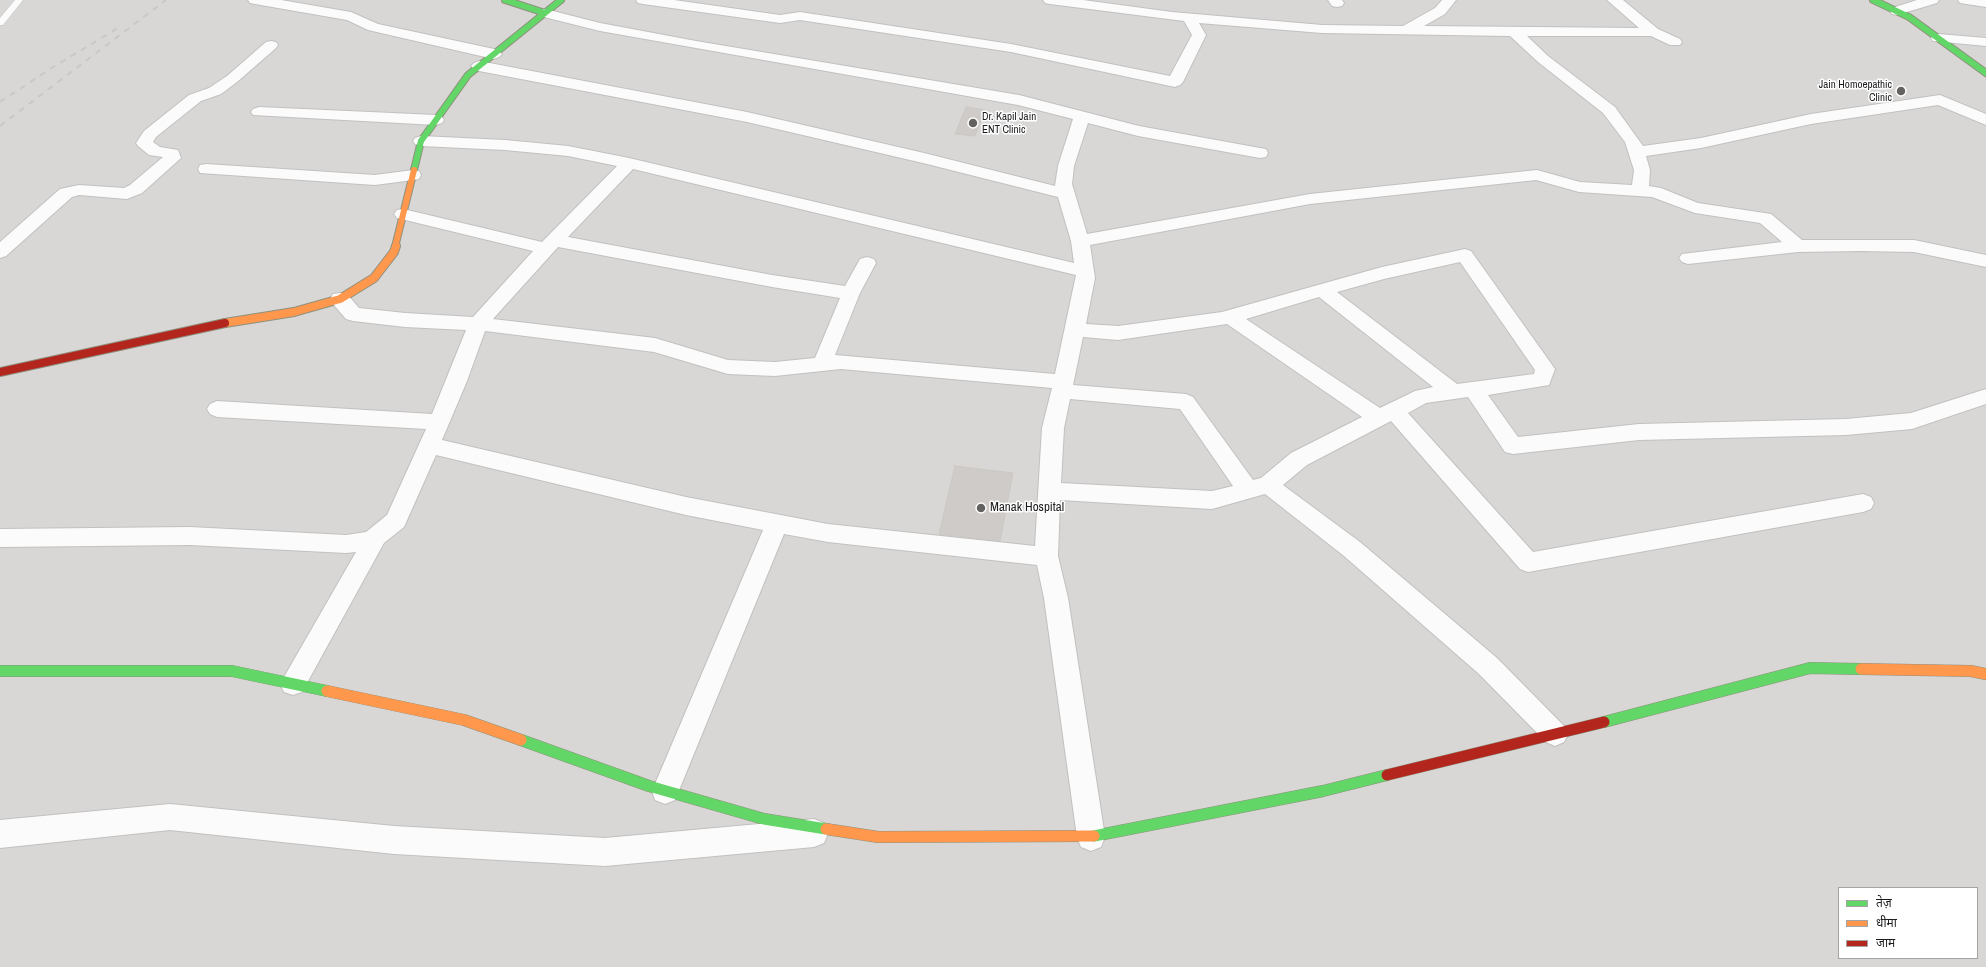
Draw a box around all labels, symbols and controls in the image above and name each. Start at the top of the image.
place label: Jain Homoepathic Clinic [1819,78,1892,104]
marker: Jain Homoepathic Clinic [1895,85,1907,97]
place label: Dr. Kapil Jain ENT Clinic [982,110,1036,136]
marker: Dr. Kapil Jain ENT Clinic [967,117,979,129]
place label: Manak Hospital [990,500,1064,516]
marker: Manak Hospital [975,502,987,514]
legend [1838,887,1978,959]
text: तेज़ [1876,895,1892,911]
text: धीमा [1876,915,1897,931]
text: जाम [1876,935,1895,951]

